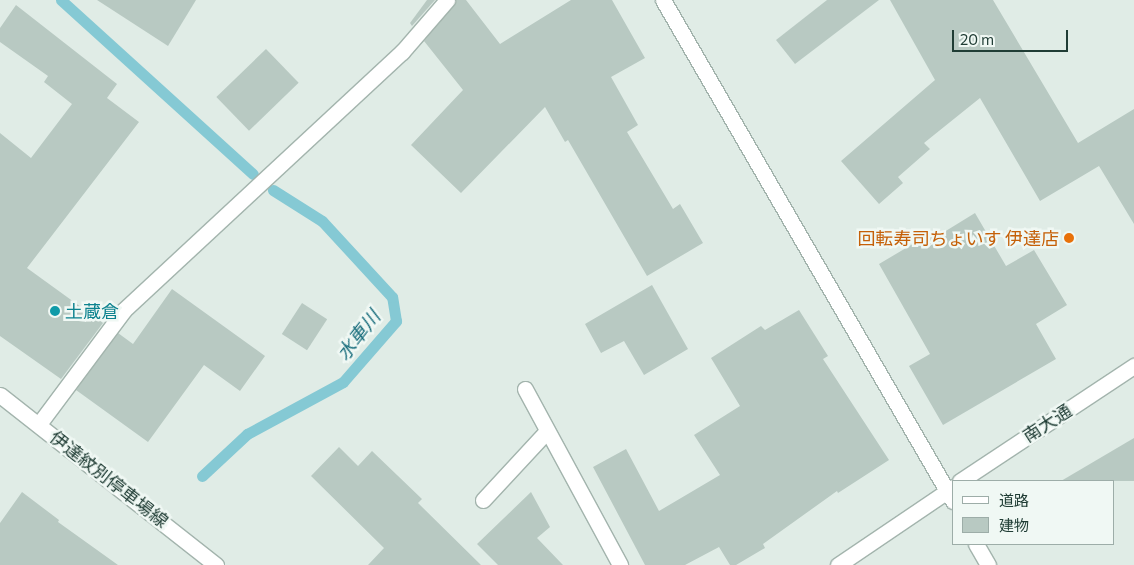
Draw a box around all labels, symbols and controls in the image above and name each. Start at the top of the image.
scale bar [954,20,1070,52]
text: 20 m [960,30,994,48]
place label: 回転寿司ちょいす 伊達店 [858,227,1059,249]
marker: 回転寿司ちょいす 伊達店 [1063,232,1075,244]
place label: 土蔵倉 [65,300,119,322]
marker: 土蔵倉 [49,305,61,317]
water label: 水車川 [331,306,385,364]
street label: 南大通 [1018,399,1076,447]
street label: 伊達紋別停車場線 [46,426,172,532]
legend [952,480,1114,545]
text: 道路 [999,491,1029,509]
text: 建物 [999,516,1029,534]

